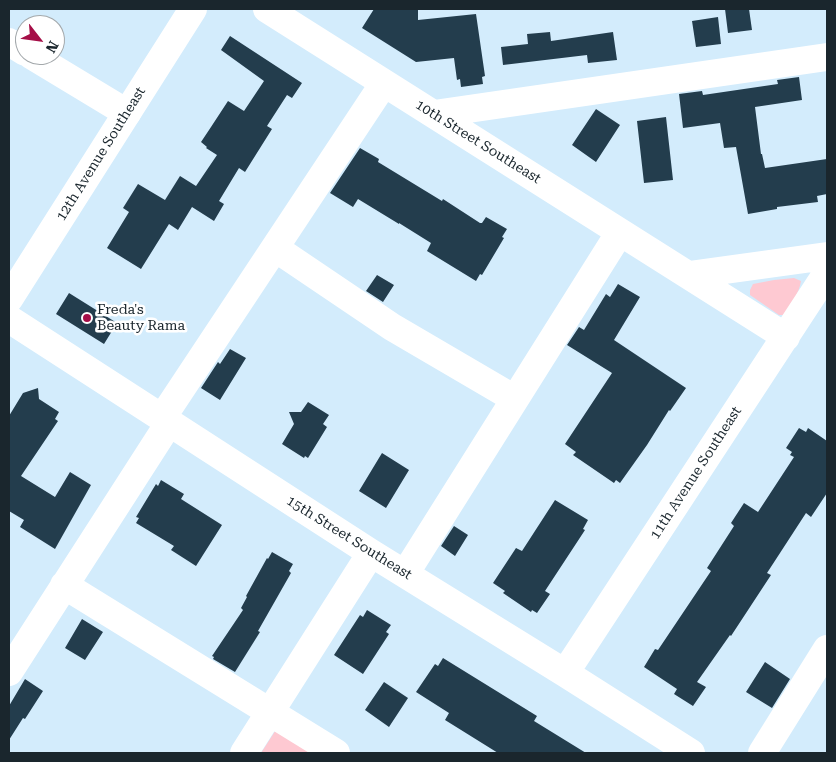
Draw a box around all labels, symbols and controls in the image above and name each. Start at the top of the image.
north arrow [15,15,65,65]
text: N [43,38,62,56]
street label: 12th Avenue Southeast [53,84,149,224]
street label: 10th Street Southeast [412,97,544,187]
place label: Freda's Beauty Rama [97,302,185,334]
marker: Freda's Beauty Rama [81,312,93,324]
street label: 11th Avenue Southeast [647,404,745,542]
street label: 15th Street Southeast [283,493,415,583]

